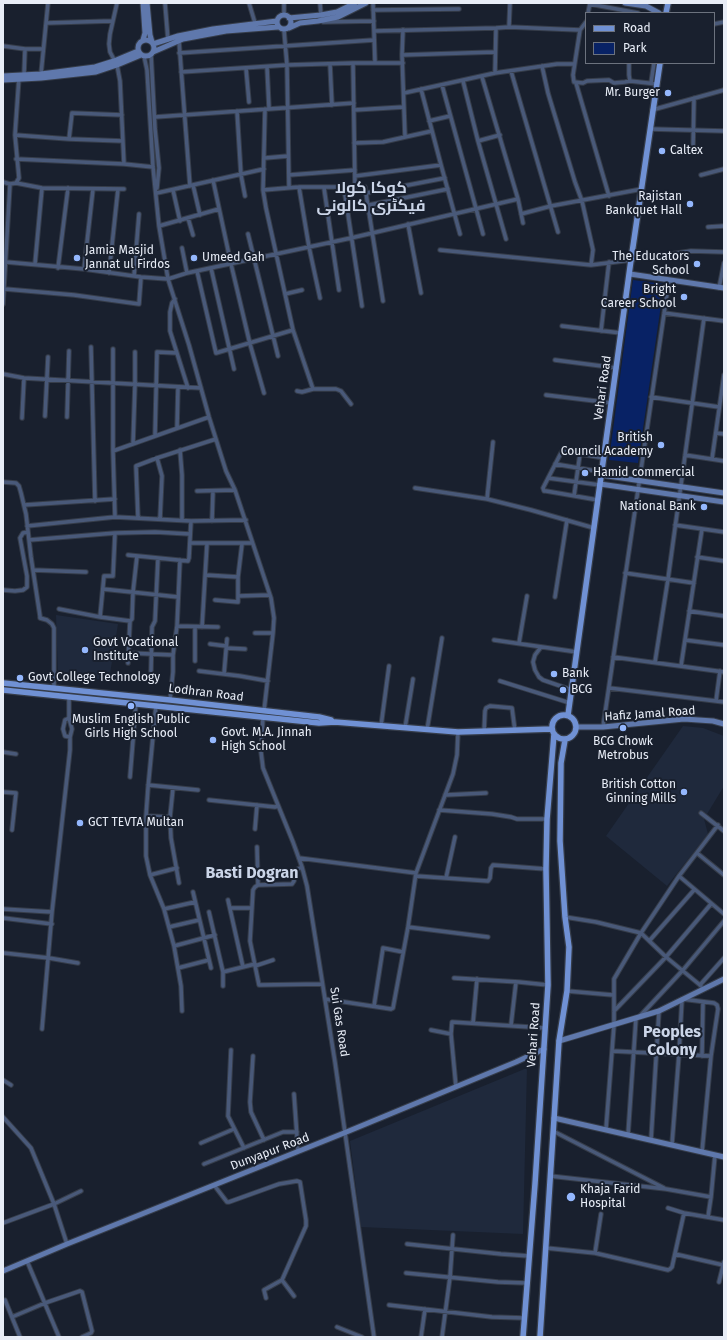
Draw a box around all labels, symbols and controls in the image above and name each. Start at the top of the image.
legend [585,12,715,64]
text: Road [623,21,651,35]
text: Park [623,41,647,55]
place label: Mr. Burger [605,86,660,100]
marker: Mr. Burger [663,88,673,98]
place label: Caltex [670,144,703,158]
marker: Caltex [657,146,667,156]
district label: کوکا کولا فیکٹری کالونی [316,179,426,217]
place label: Rajistan Bankquet Hall [605,190,682,218]
marker: Rajistan Bankquet Hall [685,199,695,209]
place label: Jamia Masjid Jannat ul Firdos [85,244,170,272]
place label: The Educators School [612,250,689,278]
place label: Umeed Gah [202,251,265,265]
marker: Jamia Masjid Jannat ul Firdos [72,253,82,263]
marker: Umeed Gah [189,253,199,263]
marker: The Educators School [692,259,702,269]
place label: Bright Career School [601,283,676,311]
marker: Bright Career School [679,292,689,302]
street label: Vehari Road [591,355,615,421]
place label: British Council Academy [561,431,653,459]
marker: British Council Academy [656,440,666,450]
place label: Hamid commercial [593,466,695,480]
marker: Hamid commercial [580,468,590,478]
place label: National Bank [619,500,696,514]
marker: National Bank [699,502,709,512]
place label: Govt Vocational Institute [93,636,178,664]
marker: Govt Vocational Institute [80,645,90,655]
place label: Bank [562,667,589,681]
marker: Bank [549,669,559,679]
place label: Govt College Technology [28,671,160,685]
marker: Govt College Technology [15,673,25,683]
street label: Lodhran Road [168,681,244,705]
place label: BCG [571,683,592,697]
marker: BCG [558,685,568,695]
marker: Muslim English Public Girls High School [126,701,136,711]
street label: Hafiz Jamal Road [604,704,696,724]
place label: Muslim English Public Girls High School [72,713,190,741]
marker: BCG Chowk Metrobus [618,723,628,733]
place label: Govt. M.A. Jinnah High School [221,726,312,754]
marker: Govt. M.A. Jinnah High School [208,735,218,745]
place label: BCG Chowk Metrobus [593,735,653,763]
place label: British Cotton Ginning Mills [601,778,676,806]
marker: British Cotton Ginning Mills [679,787,689,797]
place label: GCT TEVTA Multan [88,816,184,830]
marker: GCT TEVTA Multan [75,818,85,828]
district label: Basti Dogran [205,864,299,884]
street label: Sui Gas Road [326,986,352,1058]
street label: Vehari Road [525,1002,543,1068]
district label: Peoples Colony [643,1023,701,1061]
street label: Dunyapur Road [228,1130,312,1174]
place label: Khaja Farid Hospital [580,1183,640,1211]
marker: Khaja Farid Hospital [565,1191,577,1203]

